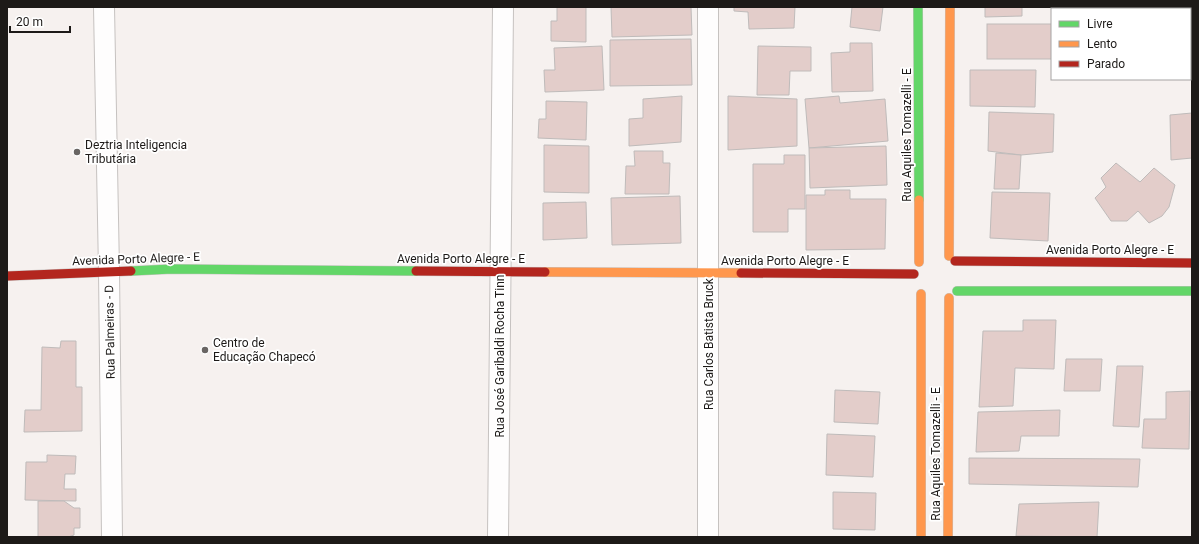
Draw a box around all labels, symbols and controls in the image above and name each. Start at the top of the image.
scale bar [10,8,70,34]
legend [1051,8,1191,80]
text: 20 m [16,15,43,29]
text: Livre [1087,17,1113,31]
text: Lento [1087,37,1117,51]
text: Parado [1087,57,1125,71]
street label: Rua Aquiles Tomazelli - E [900,68,914,202]
place label: Deztria Inteligencia Tributária [85,138,187,166]
marker: Deztria Inteligencia Tributária [72,147,82,157]
street label: Avenida Porto Alegre - E [1046,243,1174,257]
street label: Avenida Porto Alegre - E [72,250,200,268]
street label: Avenida Porto Alegre - E [397,252,525,266]
street label: Avenida Porto Alegre - E [721,254,849,268]
street label: Rua José Garibaldi Rocha Tinn [493,275,507,437]
street label: Rua Carlos Batista Bruck [702,277,716,410]
street label: Rua Palmeiras - D [102,285,118,379]
place label: Centro de Educação Chapecó [213,336,316,364]
marker: Centro de Educação Chapecó [200,345,210,355]
street label: Rua Aquiles Tomazelli - E [929,387,943,521]

